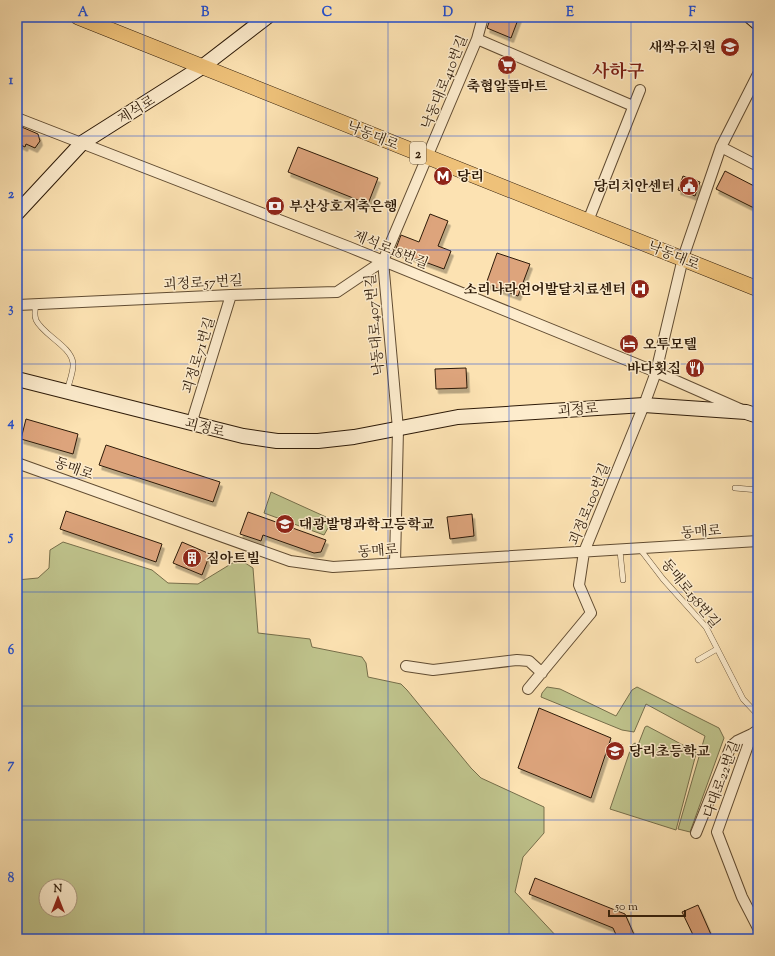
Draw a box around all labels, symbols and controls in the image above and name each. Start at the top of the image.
text: A [78,4,89,22]
text: B [201,4,210,22]
text: C [322,4,332,22]
text: D [443,4,453,22]
text: E [566,4,574,22]
text: F [688,4,696,22]
street label: 낙동대로410번길 [418,33,474,133]
school or university icon: 새싹유치원 [719,36,741,58]
place label: 새싹유치원 [648,39,716,59]
supermarket icon: 축협알뜰마트 [496,54,518,76]
district label: 사하구 [592,60,645,86]
text: 1 [9,72,14,90]
place label: 축협알뜰마트 [466,78,548,98]
street label: 제석로 [115,91,160,130]
street label: 낙동대로 [343,117,402,156]
road number: 2 [410,142,426,164]
metro station icon: 당리 [432,165,454,187]
place label: 당리 [457,168,484,188]
public building icon: 당리치안센터 [678,175,700,197]
place label: 당리치안센터 [594,178,675,198]
text: 2 [8,186,15,204]
bank icon: 부산상호저축은행 [264,195,286,217]
place label: 부산상호저축은행 [289,198,397,218]
street label: 제석로18번길 [350,227,431,275]
street label: 낙동대로 [644,237,703,276]
street label: 괴정로57번길 [163,272,243,296]
street label: 낙동대로407번길 [362,273,390,377]
hospital icon: 소리나라언어발달치료센터 [629,278,651,300]
place label: 소리나라언어발달치료센터 [464,281,626,301]
text: 3 [8,300,14,318]
street label: 괴정로71번길 [179,315,221,396]
hotel icon: 오투모텔 [618,333,640,355]
place label: 오투모텔 [643,336,697,356]
restaurant icon: 바다횟집 [684,357,706,379]
place label: 바다횟집 [627,360,681,380]
street label: 괴정로 [557,400,600,422]
text: 4 [7,414,15,432]
street label: 괴정로 [182,414,227,444]
street label: 동매로 [51,454,96,486]
street label: 괴정로100번길 [565,461,616,549]
school or university icon: 대광발명과학고등학교 [274,513,296,535]
place label: 대광발명과학고등학교 [299,516,435,536]
street label: 동매로 [680,522,723,544]
text: 5 [8,528,14,546]
street label: 동매로 [357,541,400,563]
building icon: 짐아트빌 [181,547,203,569]
place label: 짐아트빌 [206,550,260,570]
street label: 동매로158번길 [655,555,724,633]
text: 6 [8,642,15,660]
street label: 다대로22번길 [700,738,746,821]
school or university icon: 당리초등학교 [604,740,626,762]
place label: 당리초등학교 [629,743,711,763]
text: 7 [8,756,15,774]
text: 8 [8,870,15,888]
north arrow [38,878,78,918]
text: N [53,881,63,897]
scale bar [609,892,685,918]
text: 50 m [614,898,638,916]

